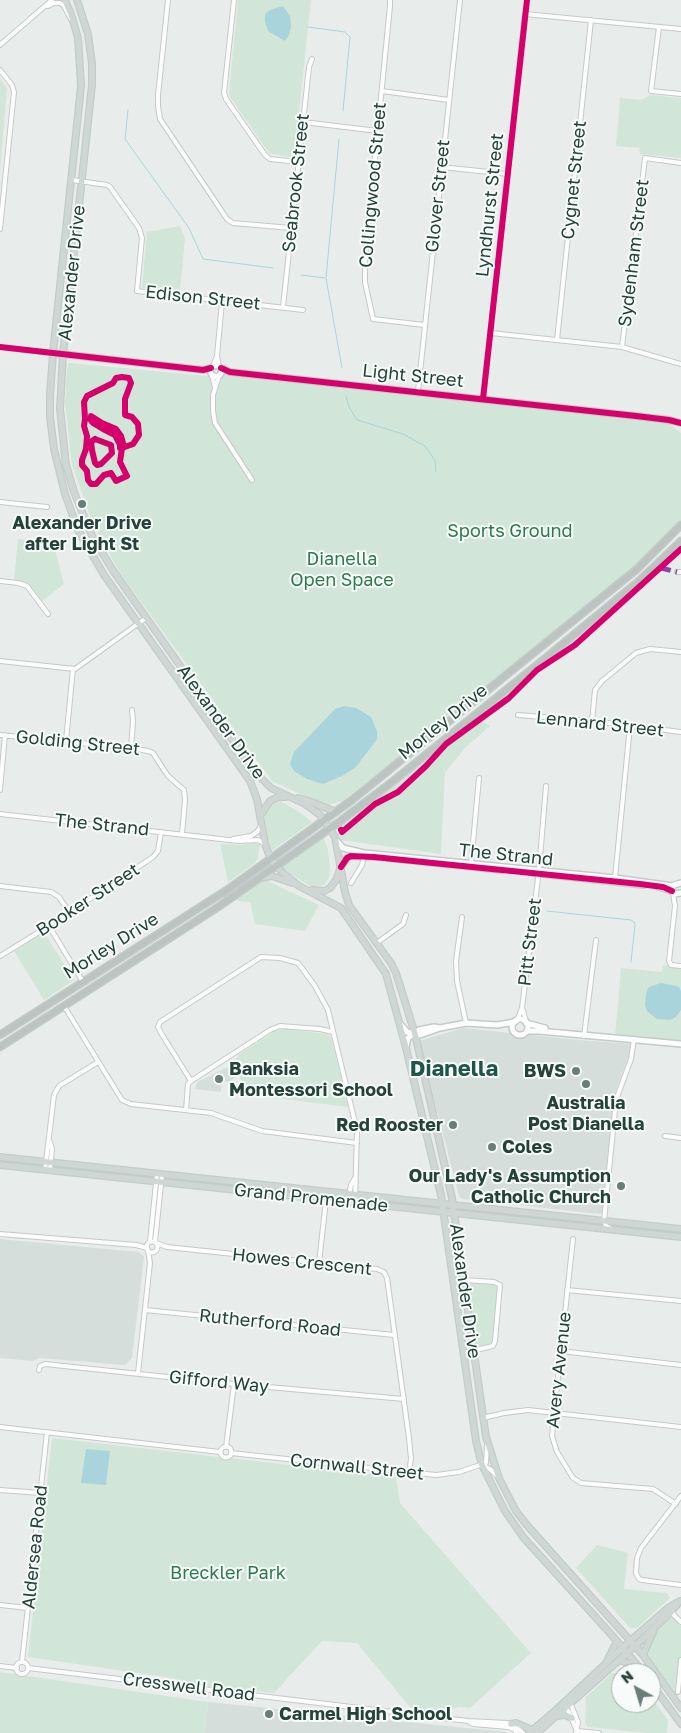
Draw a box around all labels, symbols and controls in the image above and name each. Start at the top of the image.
street label: Collingwood Street [355,101,391,269]
street label: Seabrook Street [278,112,314,254]
street label: Cygnet Street [557,119,591,241]
street label: Lyndhurst Street [472,132,508,278]
street label: Glover Street [421,138,455,254]
street label: Sydenham Street [614,178,654,328]
street label: Alexander Drive [54,204,90,342]
street label: Edison Street [144,281,262,315]
street label: Light Street [361,360,465,392]
marker: Alexander Drive after Light St [76,498,88,510]
place label: Alexander Drive after Light St [12,512,152,554]
park label: Sports Ground [447,520,573,542]
park label: Dianella Open Space [290,548,394,590]
street label: Alexander Drive [172,661,270,783]
street label: Morley Drive [394,680,492,764]
street label: Lennard Street [535,707,665,741]
street label: Golding Street [15,726,141,760]
street label: The Strand [54,809,150,841]
street label: The Strand [458,839,554,871]
street label: Booker Street [32,859,144,941]
street label: Pitt Street [514,897,546,987]
street label: Morley Drive [59,908,163,984]
district label: Dianella [410,1056,498,1082]
place label: Banksia Montessori School [229,1058,393,1100]
place label: BWS [524,1060,566,1082]
marker: BWS [570,1065,582,1077]
marker: Banksia Montessori School [213,1073,225,1085]
marker: Australia Post Dianella [580,1078,592,1090]
place label: Australia Post Dianella [528,1092,644,1134]
place label: Red Rooster [336,1114,443,1136]
marker: Red Rooster [447,1119,459,1131]
place label: Coles [502,1136,552,1158]
marker: Coles [486,1141,498,1153]
place label: Our Lady's Assumption Catholic Church [409,1165,611,1208]
street label: Grand Promenade [233,1179,389,1217]
marker: Our Lady's Assumption Catholic Church [615,1180,627,1192]
street label: Alexander Drive [445,1222,485,1360]
street label: Howes Crescent [231,1244,373,1280]
street label: Rutherford Road [198,1305,342,1341]
street label: Avery Avenue [542,1311,576,1429]
street label: Gifford Way [168,1366,270,1398]
street label: Cornwall Street [289,1449,425,1485]
street label: Aldersea Road [18,1484,52,1610]
park label: Breckler Park [170,1562,286,1584]
north arrow [611,1663,661,1713]
text: N [617,1667,636,1687]
street label: Cresswell Road [121,1668,257,1706]
place label: Carmel High School [279,1703,452,1725]
marker: Carmel High School [263,1708,275,1720]

